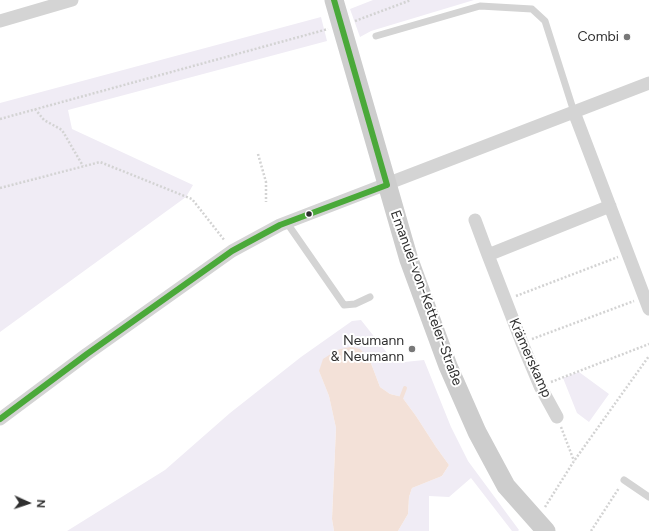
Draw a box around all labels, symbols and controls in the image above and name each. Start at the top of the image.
place label: Combi [577,29,619,45]
marker: Combi [622,32,632,42]
street label: Emanuel-von-Ketteler-Straße [386,208,466,388]
unlabelled marker [304,209,314,219]
street label: Krämerskamp [505,316,555,400]
place label: Neumann & Neumann [331,333,404,366]
marker: Neumann & Neumann [407,344,417,354]
north arrow [8,483,48,523]
text: N [34,499,47,508]

